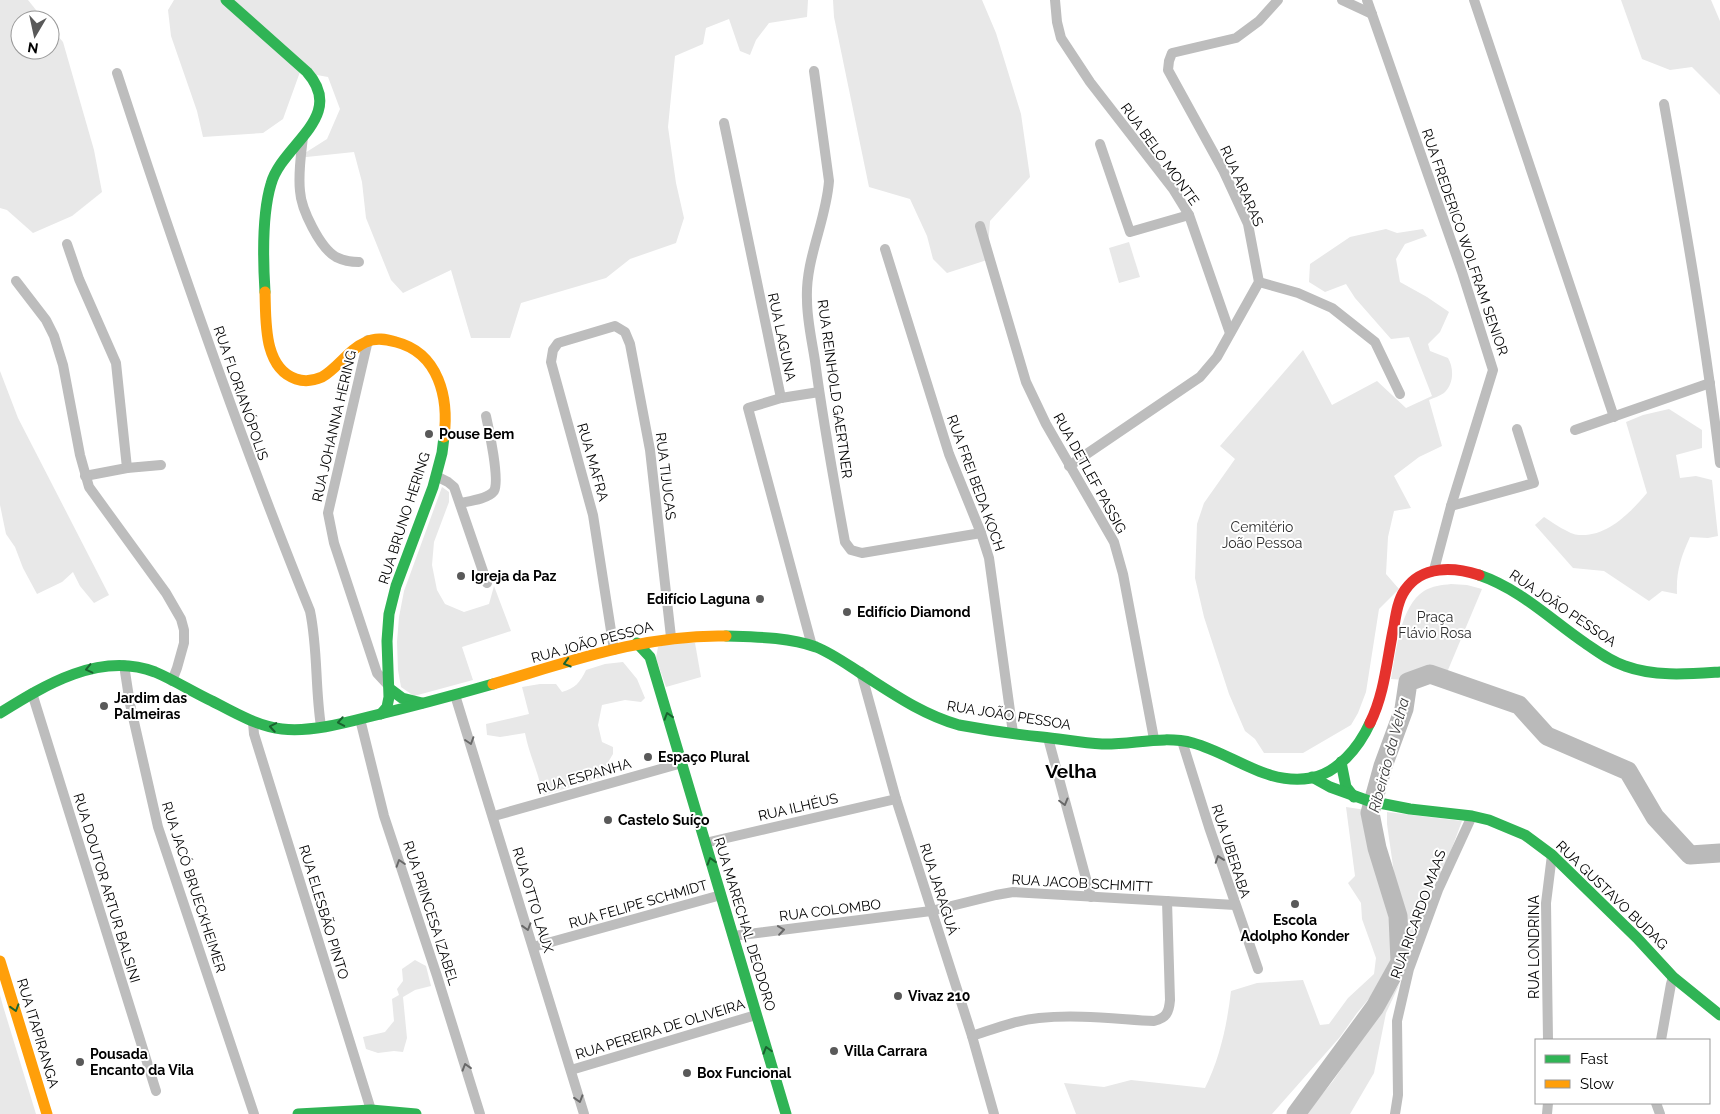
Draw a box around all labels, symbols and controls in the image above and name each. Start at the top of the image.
north arrow [10,10,60,60]
text: N [26,39,39,57]
street label: RUA BELO MONTE [1118,100,1202,208]
street label: RUA FREDERICO WOLFRAM SENIOR [1419,127,1511,357]
street label: RUA ARARAS [1217,143,1267,229]
street label: RUA LAGUNA [765,291,799,383]
street label: RUA REINHOLD GAERTNER [815,299,855,479]
street label: RUA FLORIANÓPOLIS [210,323,273,463]
street label: RUA JOHANNA HERING [309,349,359,503]
street label: RUA DETLEF PASSIG [1050,410,1130,536]
street label: RUA FREI BEDA KOCH [944,413,1008,553]
street label: RUA MAFRA [574,421,612,503]
place label: Pouse Bem [439,426,514,442]
marker: Pouse Bem [423,428,435,440]
street label: RUA TIJUCAS [653,431,679,521]
street label: RUA BRUNO HERING [375,450,433,586]
park label: Cemitério João Pessoa [1222,519,1302,551]
street label: RUA JOÃO PESSOA [1507,565,1620,650]
place label: Igreja da Paz [471,568,557,584]
marker: Igreja da Paz [455,570,467,582]
place label: Edifício Laguna [647,591,750,607]
marker: Edifício Laguna [754,593,766,605]
place label: Edifício Diamond [857,604,971,620]
marker: Edifício Diamond [841,606,853,618]
park label: Praça Flávio Rosa [1398,609,1472,641]
street label: RUA JOÃO PESSOA [529,617,655,666]
one-way arrow [562,657,571,668]
one-way arrow [85,663,94,674]
place label: Jardim das Palmeiras [114,690,187,722]
street label: RUA JOÃO PESSOA [946,696,1073,733]
water label: Ribeirão da Velha [1365,696,1413,814]
marker: Jardim das Palmeiras [98,700,110,712]
one-way arrow [663,713,673,721]
one-way arrow [336,717,345,727]
one-way arrow [268,723,277,733]
one-way arrow [464,737,474,745]
place label: Espaço Plural [658,749,750,765]
marker: Espaço Plural [642,751,654,763]
street label: RUA ESPANHA [535,755,633,797]
district label: Velha [1045,760,1097,782]
street label: RUA ILHÉUS [756,789,840,824]
street label: RUA DOUTOR ARTUR BALSINI [71,791,143,985]
one-way arrow [1059,797,1069,805]
street label: RUA JACÓ BRUECKHEIMER [159,799,230,975]
street label: RUA UBERABA [1208,802,1254,900]
place label: Castelo Suíço [618,812,710,828]
marker: Castelo Suíço [602,814,614,826]
street label: RUA MARECHAL DEODORO [711,835,779,1013]
street label: RUA GUSTAVO BUDAG [1553,837,1671,953]
street label: RUA PRINCESA IZABEL [400,839,462,987]
street label: RUA JARAGUÁ [917,841,962,937]
street label: RUA ELESBÃO PINTO [296,843,353,981]
street label: RUA OTTO LAUX [509,845,557,955]
street label: RUA RICARDO MAAS [1387,847,1449,981]
one-way arrow [1215,855,1225,863]
one-way arrow [706,857,716,866]
one-way arrow [395,859,405,867]
street label: RUA JACOB SCHMITT [1011,871,1153,895]
street label: RUA FELIPE SCHMIDT [567,876,710,931]
street label: RUA LONDRINA [1526,895,1542,999]
street label: RUA COLOMBO [778,896,882,924]
marker: Escola Adolpho Konder [1289,898,1301,910]
place label: Escola Adolpho Konder [1241,912,1350,944]
one-way arrow [521,922,531,931]
one-way arrow [778,925,786,936]
street label: RUA ITAPIRANGA [14,976,62,1090]
place label: Vivaz 210 [908,988,970,1004]
marker: Vivaz 210 [892,990,904,1002]
street label: RUA PEREIRA DE OLIVEIRA [573,995,747,1062]
one-way arrow [9,1003,19,1012]
legend [1535,1039,1710,1104]
place label: Villa Carrara [844,1043,927,1059]
marker: Villa Carrara [828,1045,840,1057]
place label: Pousada Encanto da Vila [90,1046,194,1078]
one-way arrow [762,1047,772,1055]
text: Fast [1580,1050,1608,1068]
marker: Pousada Encanto da Vila [74,1056,86,1068]
one-way arrow [461,1064,471,1072]
place label: Box Funcional [697,1065,792,1081]
marker: Box Funcional [681,1067,693,1079]
text: Slow [1580,1075,1614,1093]
one-way arrow [574,1095,584,1103]

